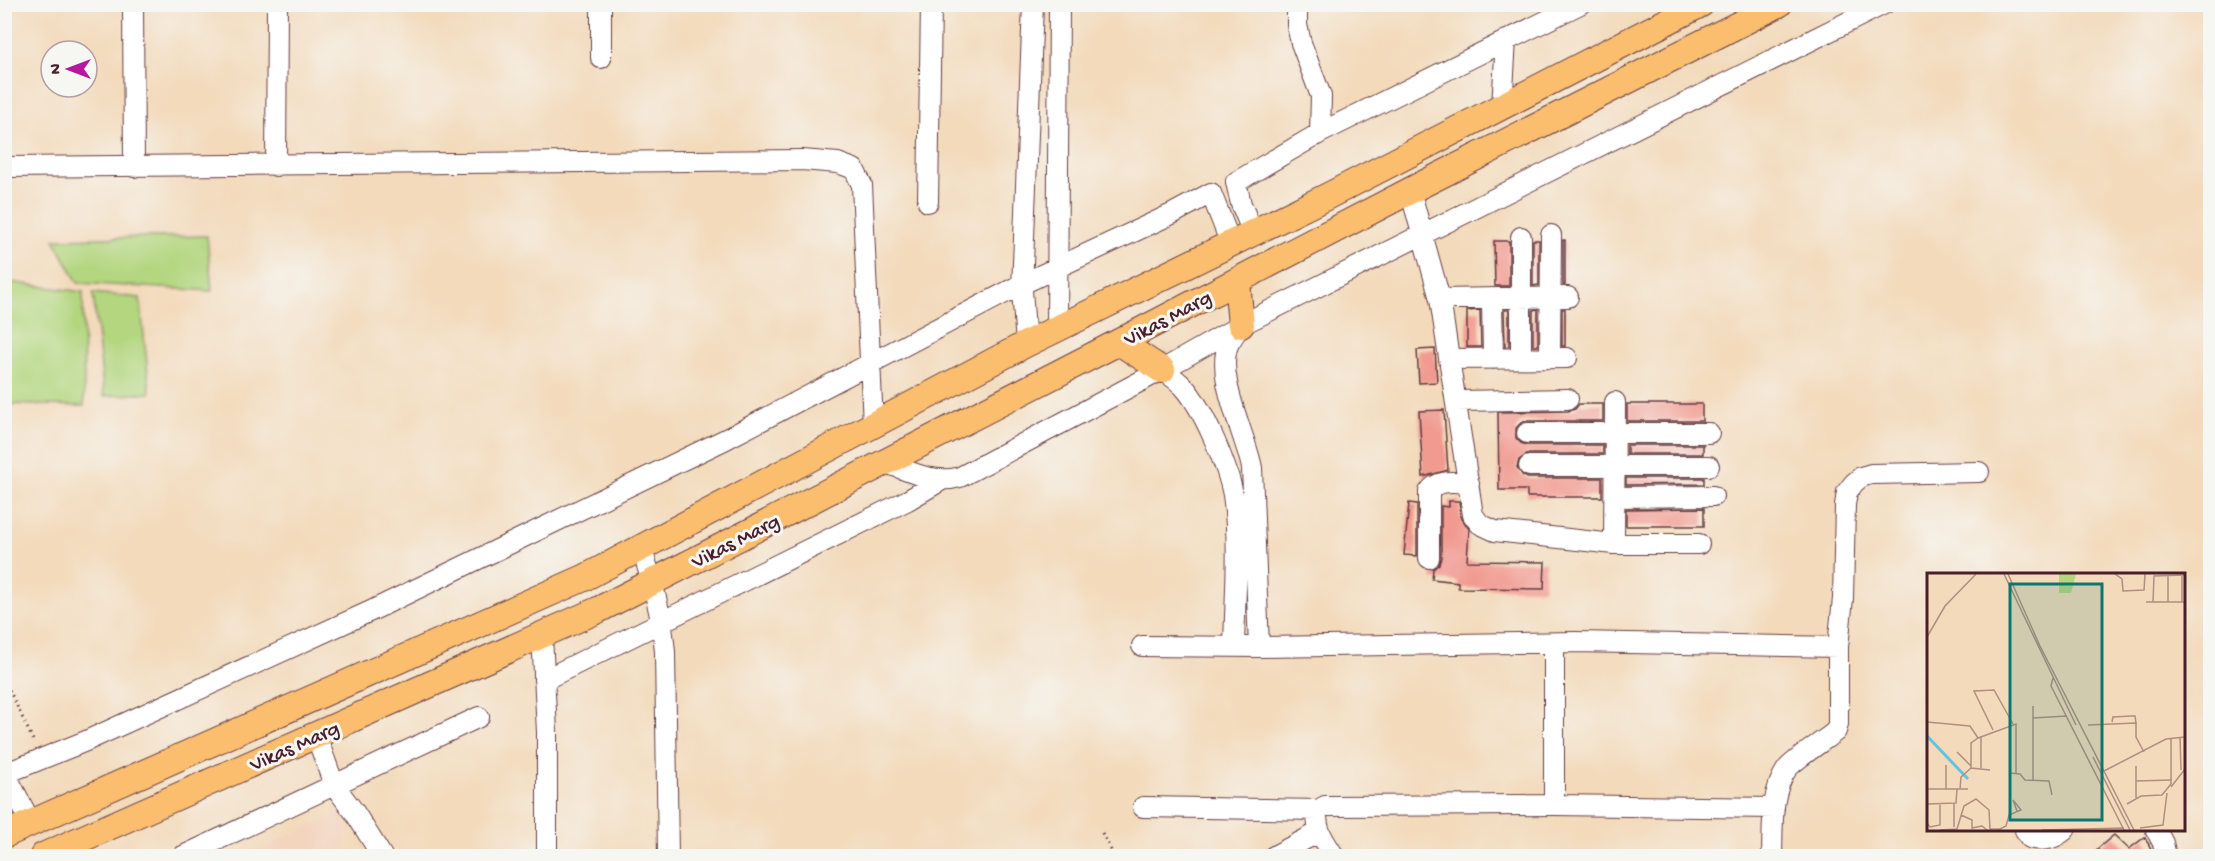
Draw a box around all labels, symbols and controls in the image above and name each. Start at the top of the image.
north arrow [39,39,99,99]
text: N [48,63,67,74]
street label: Vikas Marg [1120,287,1217,354]
street label: Vikas Marg [687,510,785,576]
inset map [1927,573,2185,831]
street label: Vikas Marg [246,717,344,779]

